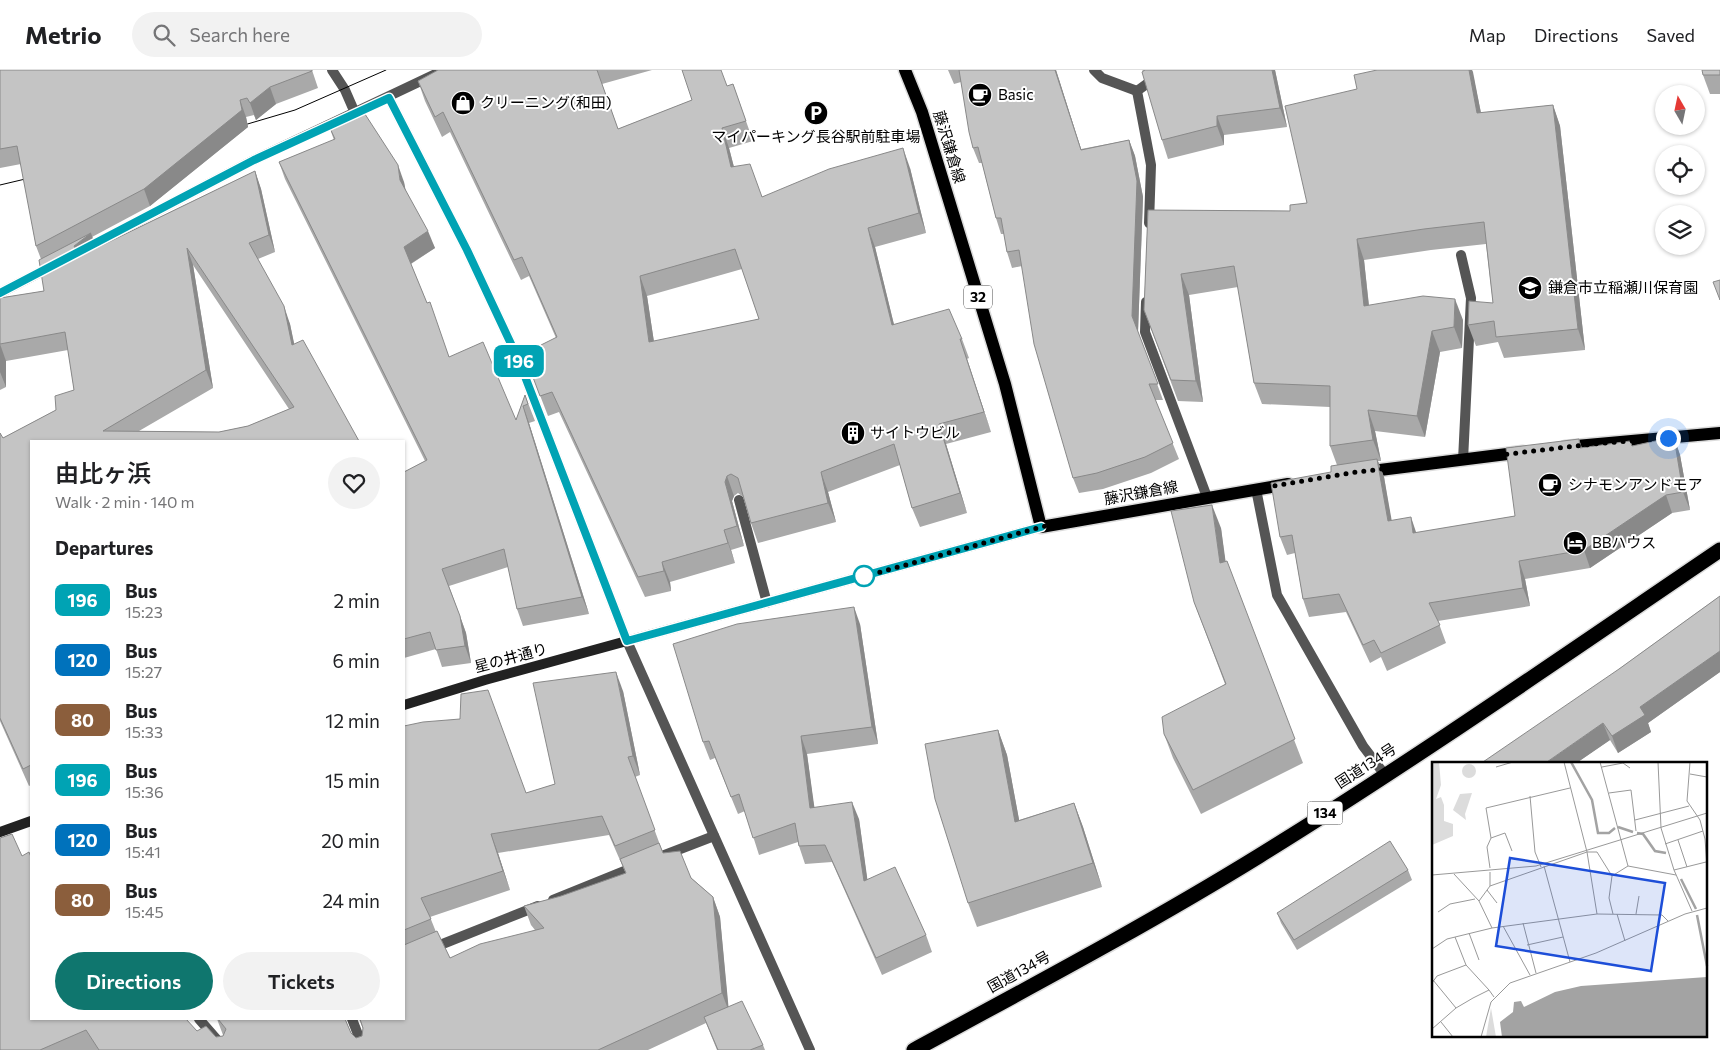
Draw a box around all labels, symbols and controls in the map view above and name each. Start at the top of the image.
search box [132,12,482,57]
text: Metrio [25,20,102,49]
icon: search [150,21,178,49]
text: Search here [190,23,290,46]
text: Map [1469,24,1506,46]
text: Directions [1534,24,1618,46]
text: Saved [1646,24,1695,46]
cafe icon: Basic [967,82,993,108]
place label: Basic [998,85,1034,103]
north arrow [1655,85,1705,135]
map controls [1655,85,1705,255]
shop icon: クリーニング(和田) [450,90,476,116]
place label: クリーニング(和田) [480,93,612,111]
parking icon: マイパーキング長谷駅前駐車場 [803,100,829,126]
street label: 藤沢鎌倉線 [930,108,970,185]
place label: マイパーキング長谷駅前駐車場 [711,127,921,145]
button: locate [1655,145,1705,195]
button: layers [1655,205,1705,255]
school or university icon: 鎌倉市立稲瀬川保育園 [1517,275,1543,301]
place label: 鎌倉市立稲瀬川保育園 [1548,278,1698,296]
road number: 32 [964,286,992,308]
line badge: 196 [490,345,548,377]
text: 196 [504,350,534,372]
building icon: サイトウビル [840,420,866,446]
place label: サイトウビル [870,423,960,441]
your location [1656,426,1681,451]
button: heart [328,457,380,509]
text: 由比ヶ浜 [55,458,151,487]
cafe icon: シナモンアンドモア [1537,472,1563,498]
place label: シナモンアンドモア [1568,475,1702,493]
street label: 藤沢鎌倉線 [1102,477,1179,507]
text: Walk · 2 min · 140 m [55,492,194,511]
hotel icon: BBハウス [1562,530,1588,556]
place label: BBハウス [1592,533,1656,551]
text: Departures [55,536,153,559]
unlabelled marker [853,565,875,587]
text: Bus [125,579,157,602]
text: 196 [67,589,98,611]
text: 2 min [333,589,380,612]
text: 15:23 [125,602,163,621]
text: Bus [125,639,157,662]
street label: 星の井通り [472,639,549,675]
text: 120 [67,649,98,671]
text: 6 min [332,649,380,672]
text: 15:27 [125,662,162,681]
text: Bus [125,699,157,722]
text: 80 [71,709,94,731]
text: 12 min [325,709,380,732]
text: 15:33 [125,722,163,741]
street label: 国道134号 [1332,739,1399,791]
text: Bus [125,759,157,782]
inset map [1432,762,1708,1038]
text: 196 [67,769,98,791]
text: 15 min [325,769,380,792]
text: 15:36 [125,782,164,801]
road number: 134 [1308,801,1342,824]
text: Bus [125,819,157,842]
text: 120 [67,829,98,851]
text: 20 min [321,829,380,852]
text: 15:41 [125,842,161,861]
text: Bus [125,879,157,902]
text: 80 [71,889,94,911]
text: 24 min [322,889,380,912]
text: 15:45 [125,902,164,921]
street label: 国道134号 [984,947,1053,996]
button: Directions [55,952,213,1010]
button: Tickets [223,952,380,1010]

